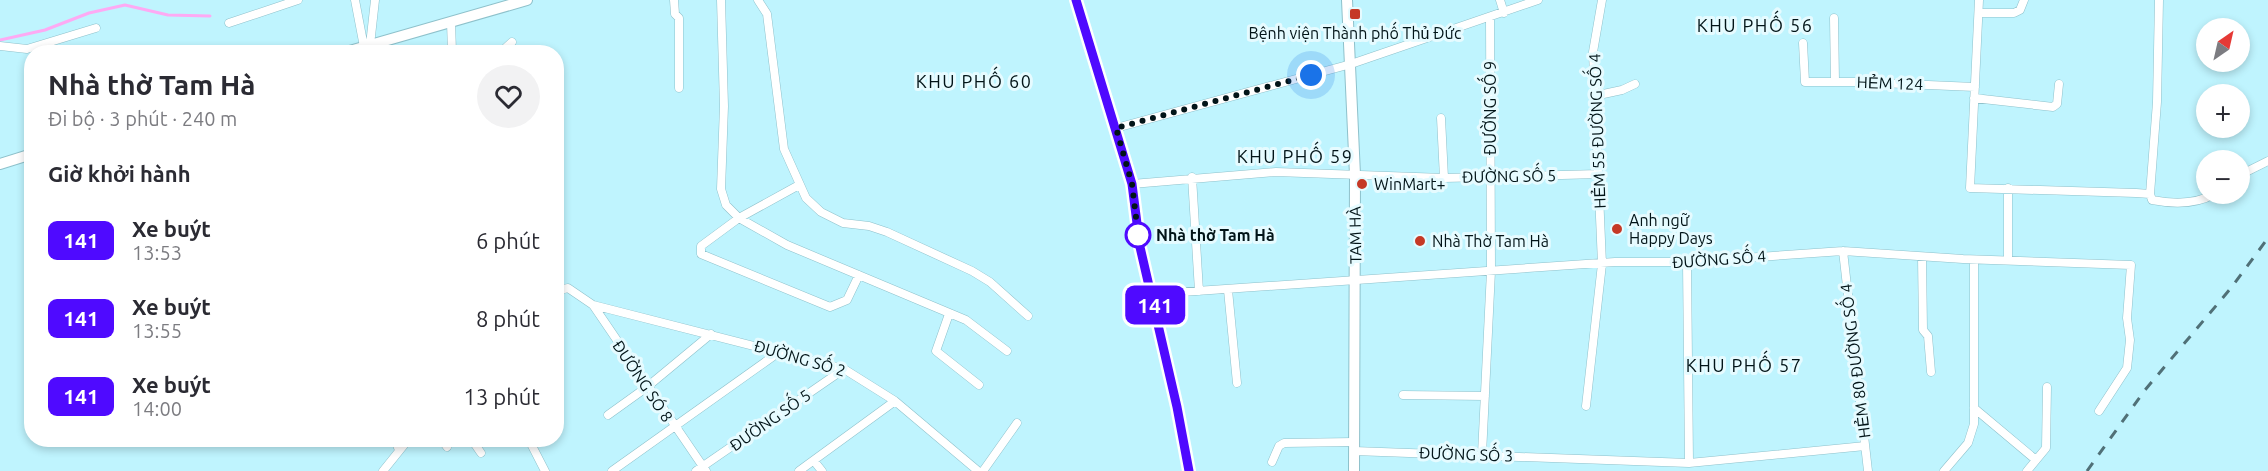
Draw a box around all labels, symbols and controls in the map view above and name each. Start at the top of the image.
marker: Bệnh viện Thành phố Thủ Đức [1348,7,1362,21]
district label: KHU PHỐ 56 [1697,10,1813,35]
north arrow [2196,18,2250,72]
map controls [2196,18,2250,204]
place label: Bệnh viện Thành phố Thủ Đức [1249,21,1462,42]
street label: HẺM 55 ĐƯỜNG SỐ 4 [1580,53,1609,209]
your location [1296,60,1326,90]
street label: ĐƯỜNG SỐ 9 [1476,61,1499,155]
button: heart [477,65,540,128]
district label: KHU PHỐ 60 [916,66,1032,91]
text: Nhà thờ Tam Hà [48,69,256,100]
street label: HẺM 124 [1856,73,1924,93]
button: + [2196,84,2250,138]
text: Đi bộ · 3 phút · 240 m [48,107,237,130]
district label: KHU PHỐ 59 [1237,141,1353,166]
button: − [2196,150,2250,204]
text: Giờ khởi hành [48,161,191,186]
street label: ĐƯỜNG SỐ 5 [1462,161,1556,186]
place label: WinMart+ [1374,175,1446,193]
marker: WinMart+ [1355,177,1369,191]
street label: TAM HÀ [1343,205,1365,264]
place label: Anh ngữ Happy Days [1629,211,1713,247]
text: Xe buýt [132,216,211,241]
marker: Nhà thờ Tam Hà [1125,222,1151,248]
marker: Anh ngữ Happy Days [1610,222,1624,236]
place label: Nhà thờ Tam Hà [1156,226,1275,244]
text: 141 [63,228,99,252]
text: 6 phút [476,228,540,253]
place label: Nhà Thờ Tam Hà [1432,232,1549,250]
marker: Nhà Thờ Tam Hà [1413,234,1427,248]
text: 13:53 [132,241,182,264]
street label: ĐƯỜNG SỐ 4 [1671,241,1767,271]
street label: HẺM 80 ĐƯỜNG SỐ 4 [1831,283,1873,440]
line badge: 141 [1120,286,1190,324]
text: 141 [1137,293,1173,317]
text: Xe buýt [132,294,211,319]
text: 141 [63,306,99,330]
text: 8 phút [476,306,540,331]
text: 13:55 [132,319,182,342]
street label: ĐƯỜNG SỐ 2 [752,331,849,380]
street label: ĐƯỜNG SÓ 8 [609,336,678,425]
district label: KHU PHỐ 57 [1686,350,1802,375]
text: Xe buýt [132,372,211,397]
street label: ĐƯỜNG SỐ 5 [723,381,814,454]
text: 141 [63,384,99,408]
text: 13 phút [464,384,540,409]
text: 14:00 [132,397,182,420]
street label: ĐƯỜNG SỐ 3 [1419,438,1514,465]

